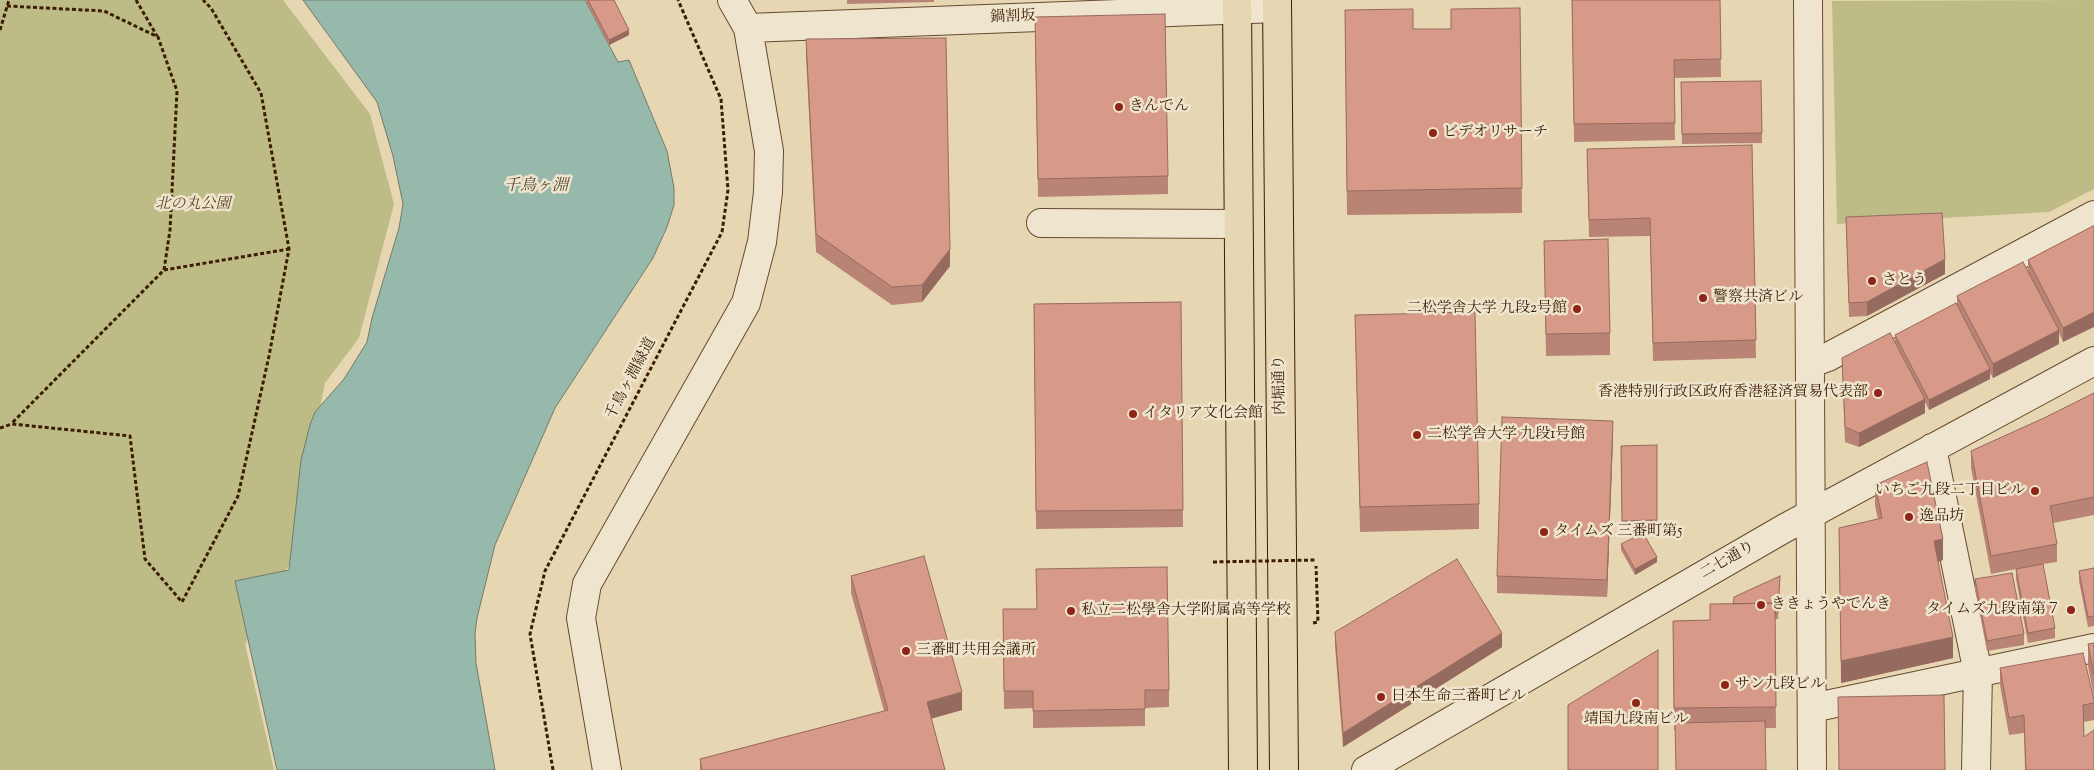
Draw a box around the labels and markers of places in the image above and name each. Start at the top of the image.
place label: きんでん [1129,98,1189,116]
marker: きんでん [1113,101,1125,113]
place label: ビデオリサーチ [1443,124,1548,142]
marker: ビデオリサーチ [1427,127,1439,139]
place label: さとう [1882,272,1927,290]
marker: さとう [1866,275,1878,287]
place label: 警察共済ビル [1713,289,1803,307]
marker: 警察共済ビル [1697,292,1709,304]
place label: 二松学舎大学 九段2号館 [1407,300,1567,318]
marker: 二松学舎大学 九段2号館 [1571,303,1583,315]
place label: 香港特別行政区政府香港経済貿易代表部 [1598,384,1868,402]
marker: 香港特別行政区政府香港経済貿易代表部 [1872,387,1884,399]
place label: イタリア文化会館 [1143,405,1263,423]
marker: イタリア文化会館 [1127,408,1139,420]
place label: 二松学舎大学 九段1号館 [1427,426,1585,444]
marker: 二松学舎大学 九段1号館 [1411,429,1423,441]
place label: いちご九段二丁目ビル [1875,482,2025,500]
marker: いちご九段二丁目ビル [2029,485,2041,497]
place label: 逸品坊 [1919,508,1964,526]
marker: 逸品坊 [1903,511,1915,523]
place label: タイムズ 三番町第5 [1554,523,1682,541]
marker: タイムズ 三番町第5 [1538,526,1550,538]
place label: ききょうやでんき [1771,596,1891,614]
marker: ききょうやでんき [1755,599,1767,611]
place label: タイムズ九段南第７ [1926,601,2061,619]
place label: 私立二松學舎大学附属高等学校 [1081,602,1291,620]
marker: タイムズ九段南第７ [2065,604,2077,616]
marker: 私立二松學舎大学附属高等学校 [1065,605,1077,617]
place label: 三番町共用会議所 [916,642,1036,660]
marker: 三番町共用会議所 [900,645,912,657]
place label: サン九段ビル [1735,676,1825,694]
marker: サン九段ビル [1719,679,1731,691]
place label: 日本生命三番町ビル [1391,688,1526,706]
marker: 日本生命三番町ビル [1375,691,1387,703]
marker: 靖国九段南ビル [1630,697,1642,709]
place label: 靖国九段南ビル [1584,711,1688,729]

